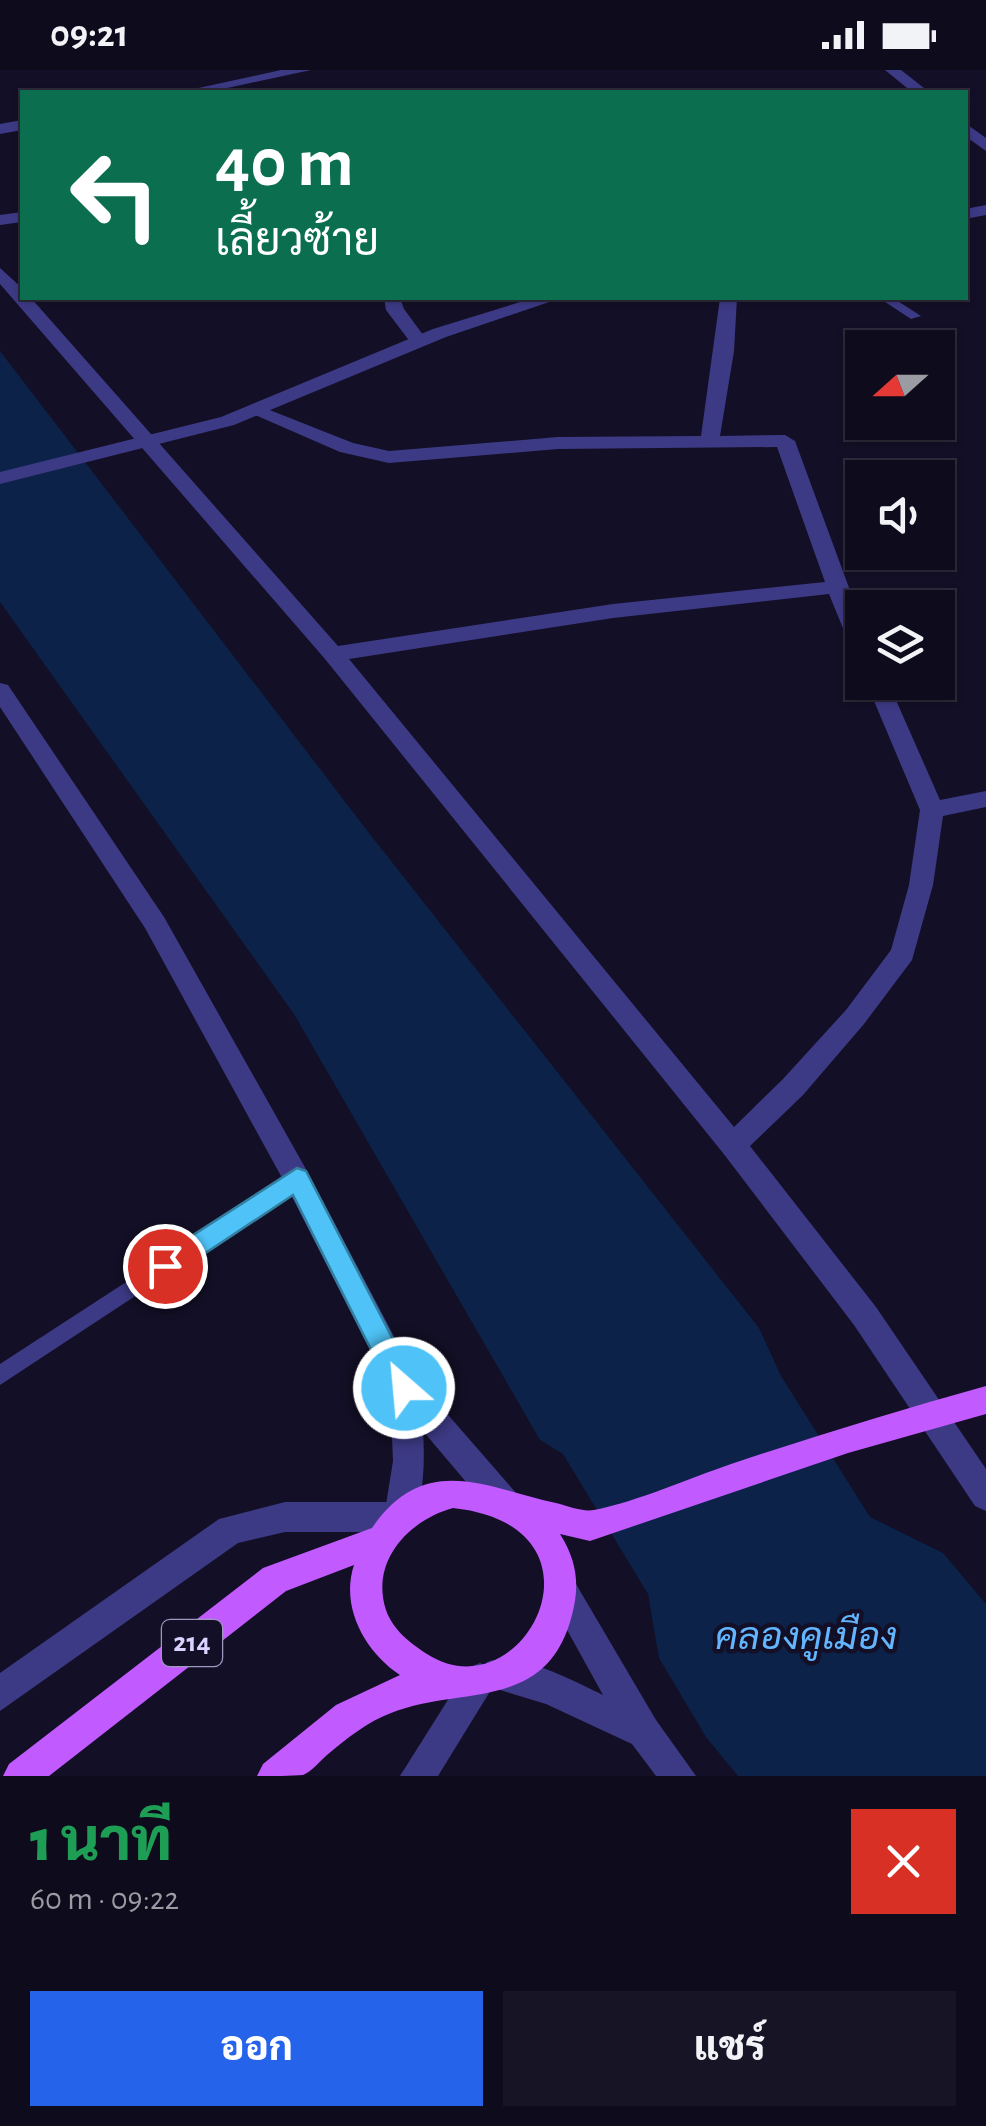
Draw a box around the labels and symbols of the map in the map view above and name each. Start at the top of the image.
north arrow [845,330,955,440]
pin [123,1224,208,1309]
position arrow [352,1336,456,1440]
water label: คลองคูเมือง [715,1613,897,1661]
road number: 214 [162,1620,222,1666]

